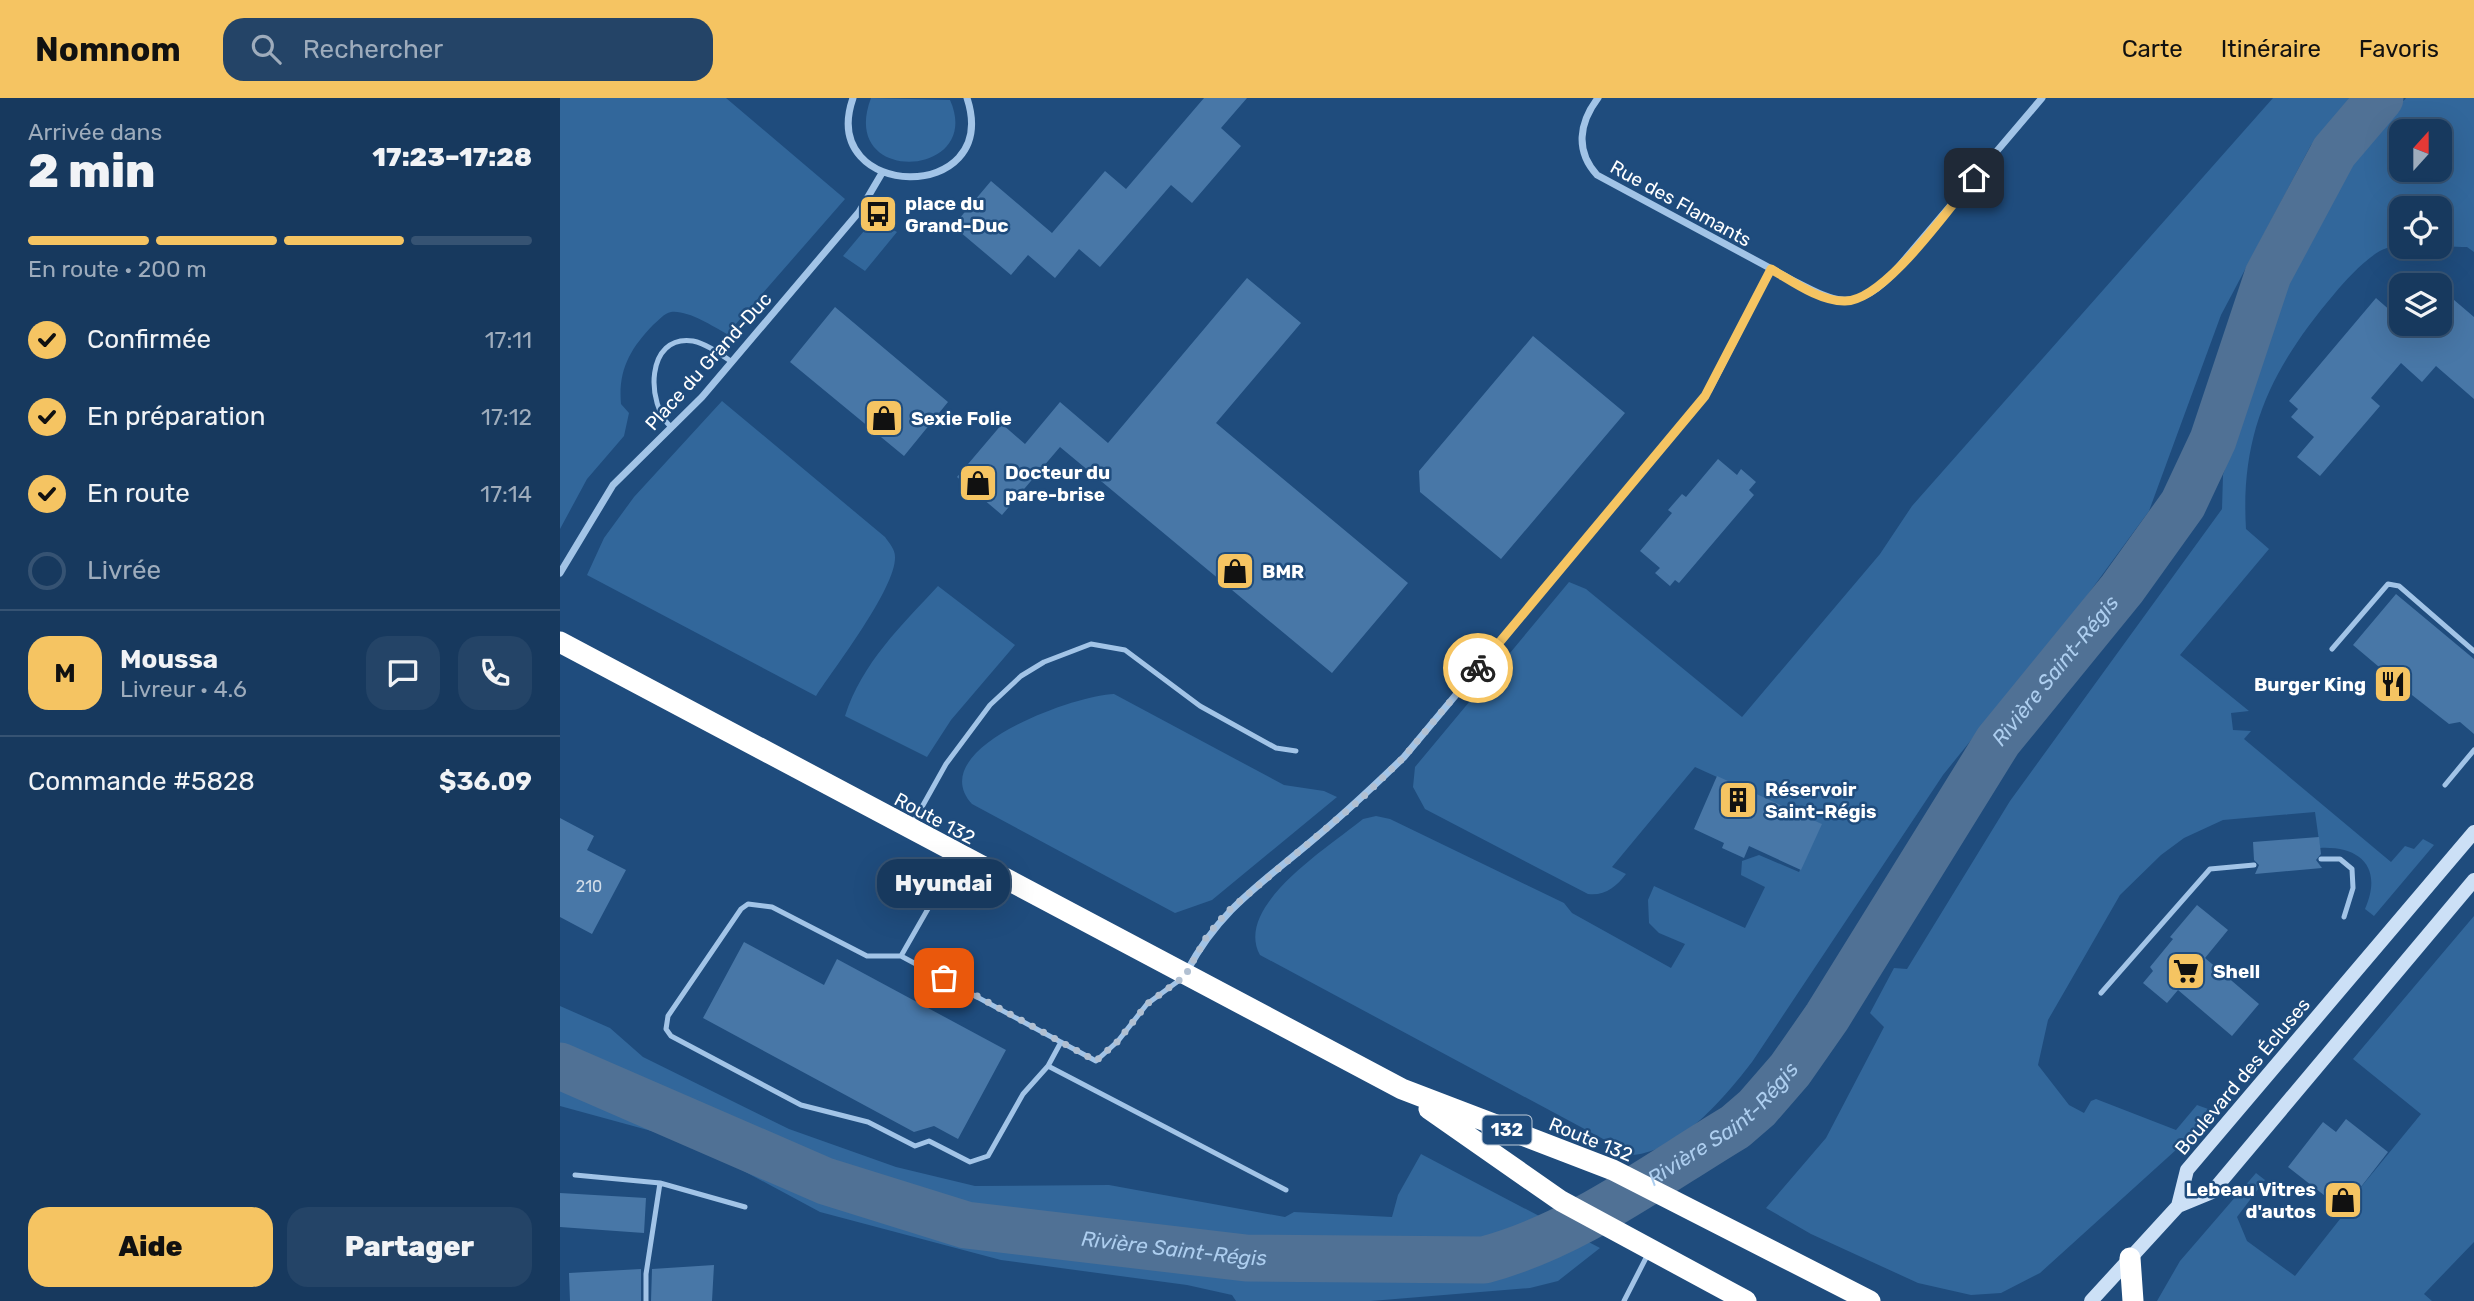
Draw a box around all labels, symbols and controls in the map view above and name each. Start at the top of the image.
search box [223,18,713,81]
text: Nomnom [35,30,181,69]
icon: search [247,30,285,68]
text: Rechercher [303,34,443,65]
text: Carte [2122,35,2183,63]
text: Itinéraire [2221,35,2321,63]
text: Favoris [2359,35,2439,63]
text: Arrivée dans [28,118,162,146]
north arrow [2389,119,2452,182]
map controls [2389,119,2452,336]
text: 17:23–17:28 [372,142,532,173]
text: 2 min [28,144,155,199]
pin [1944,148,2004,208]
street label: Rue des Flamants [1606,155,1755,252]
icon: home [1955,159,1993,197]
place label: place du Grand-Duc [905,192,1009,237]
bus stop icon: place du Grand-Duc [857,193,899,235]
button: locate [2389,196,2452,259]
text: En route · 200 m [28,255,207,283]
button: layers [2389,273,2452,336]
street label: Place du Grand-Duc [640,288,776,435]
icon: check [28,321,66,359]
text: Confirmée [87,324,211,355]
text: 17:11 [485,326,532,354]
shop icon: Sexie Folie [863,397,905,439]
icon: check [28,398,66,436]
text: En préparation [87,401,265,432]
text: 17:12 [481,403,532,431]
place label: Sexie Folie [911,407,1012,430]
place label: Docteur du pare-brise [1005,461,1110,506]
shop icon: Docteur du pare-brise [957,462,999,504]
icon: check [28,475,66,513]
text: En route [87,478,190,509]
text: 17:14 [480,480,532,508]
shop icon: BMR [1214,550,1256,592]
text: Livrée [87,555,161,586]
place label: BMR [1262,560,1304,583]
water label: Rivière Saint-Régis [1986,590,2124,751]
courier [1443,633,1513,703]
button: chat [366,636,440,710]
button: phone [458,636,532,710]
text: Moussa [120,644,218,675]
icon: bike [1459,649,1497,687]
text: M [54,658,76,689]
restaurant icon: Burger King [2372,663,2414,705]
place label: Burger King [2254,673,2366,696]
text: Livreur · 4.6 [120,675,247,703]
text: Commande #5828 [28,766,255,797]
text: $36.09 [439,766,532,797]
place label: Réservoir Saint-Régis [1765,778,1876,823]
building icon: Réservoir Saint-Régis [1717,779,1759,821]
street label: Route 132 [890,788,979,849]
callout: Hyundai [878,859,1010,908]
text: Hyundai [895,869,992,897]
house number: 210 [576,877,602,896]
pin [914,948,974,1008]
supermarket icon: Shell [2165,950,2207,992]
icon: bag [925,959,963,997]
place label: Shell [2213,960,2260,983]
street label: Boulevard des Écluses [2170,993,2315,1159]
water label: Rivière Saint-Régis [1643,1057,1804,1191]
street label: Route 132 [1546,1112,1636,1167]
road number: 132 [1482,1115,1532,1144]
place label: Lebeau Vitres d'autos [2186,1178,2316,1223]
shop icon: Lebeau Vitres d'autos [2322,1179,2364,1221]
button: Aide [28,1207,273,1287]
button: Partager [287,1207,532,1287]
water label: Rivière Saint-Régis [1080,1226,1267,1271]

